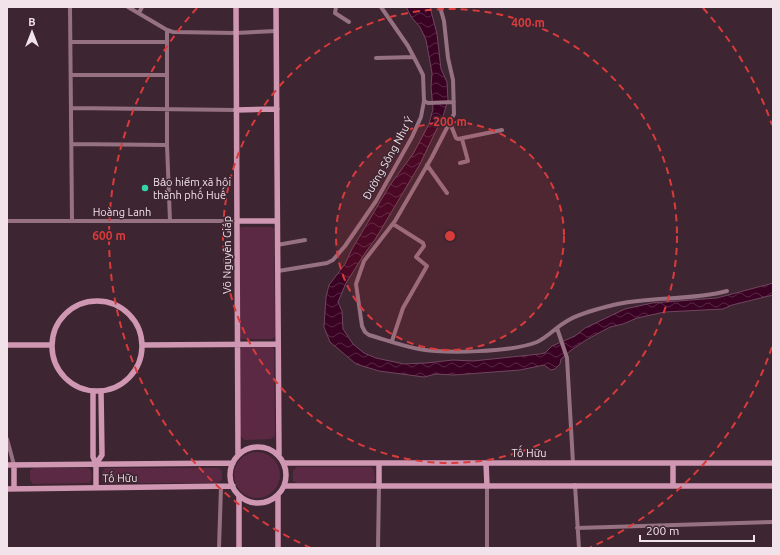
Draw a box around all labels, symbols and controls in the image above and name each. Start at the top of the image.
north arrow [12,12,52,52]
text: B [28,16,36,28]
text: 400 m [511,16,545,29]
street label: Đường Sông Như Ý [359,113,416,202]
text: 200 m [433,115,467,128]
place label: Bảo hiểm xã hội thành phố Huế [153,176,231,201]
marker: Bảo hiểm xã hội thành phố Huế [140,183,150,193]
street label: Hoàng Lanh [93,206,151,218]
street label: Võ Nguyên Giáp [221,216,233,294]
text: 600 m [92,229,126,242]
centre of rings [443,229,457,243]
street label: Tố Hữu [512,445,546,459]
street label: Tố Hữu [102,470,138,484]
scale bar [640,517,754,543]
text: 200 m [646,524,679,537]

